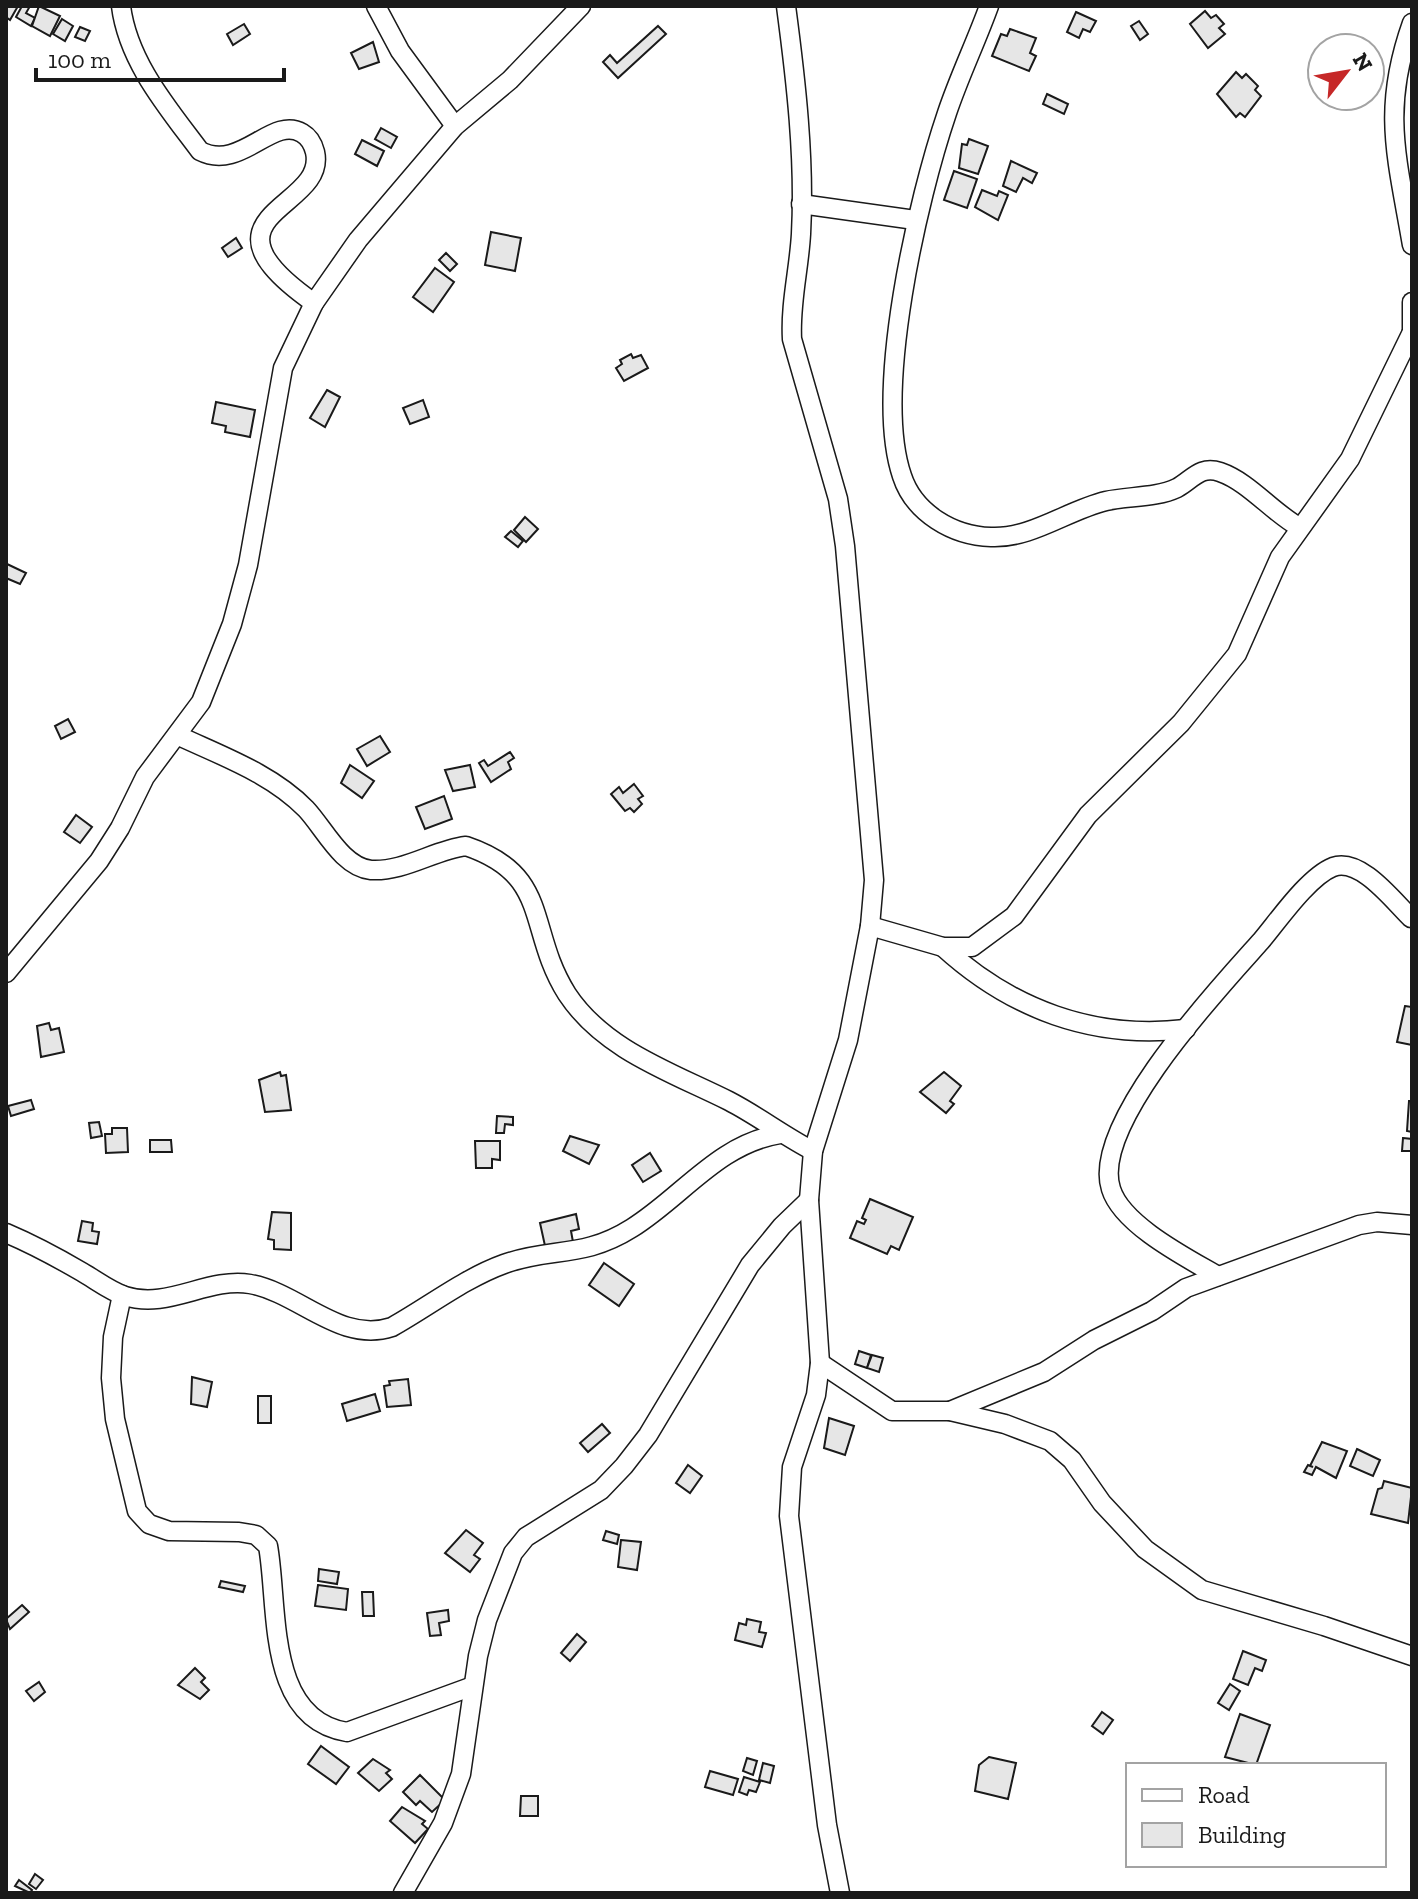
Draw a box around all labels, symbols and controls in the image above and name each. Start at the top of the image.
scale bar [36,32,284,82]
north arrow [1306,32,1386,112]
text: 100 m [48,45,111,74]
text: N [1347,48,1379,76]
legend [1126,1763,1386,1867]
text: Road [1198,1780,1250,1809]
text: Building [1198,1820,1286,1849]

